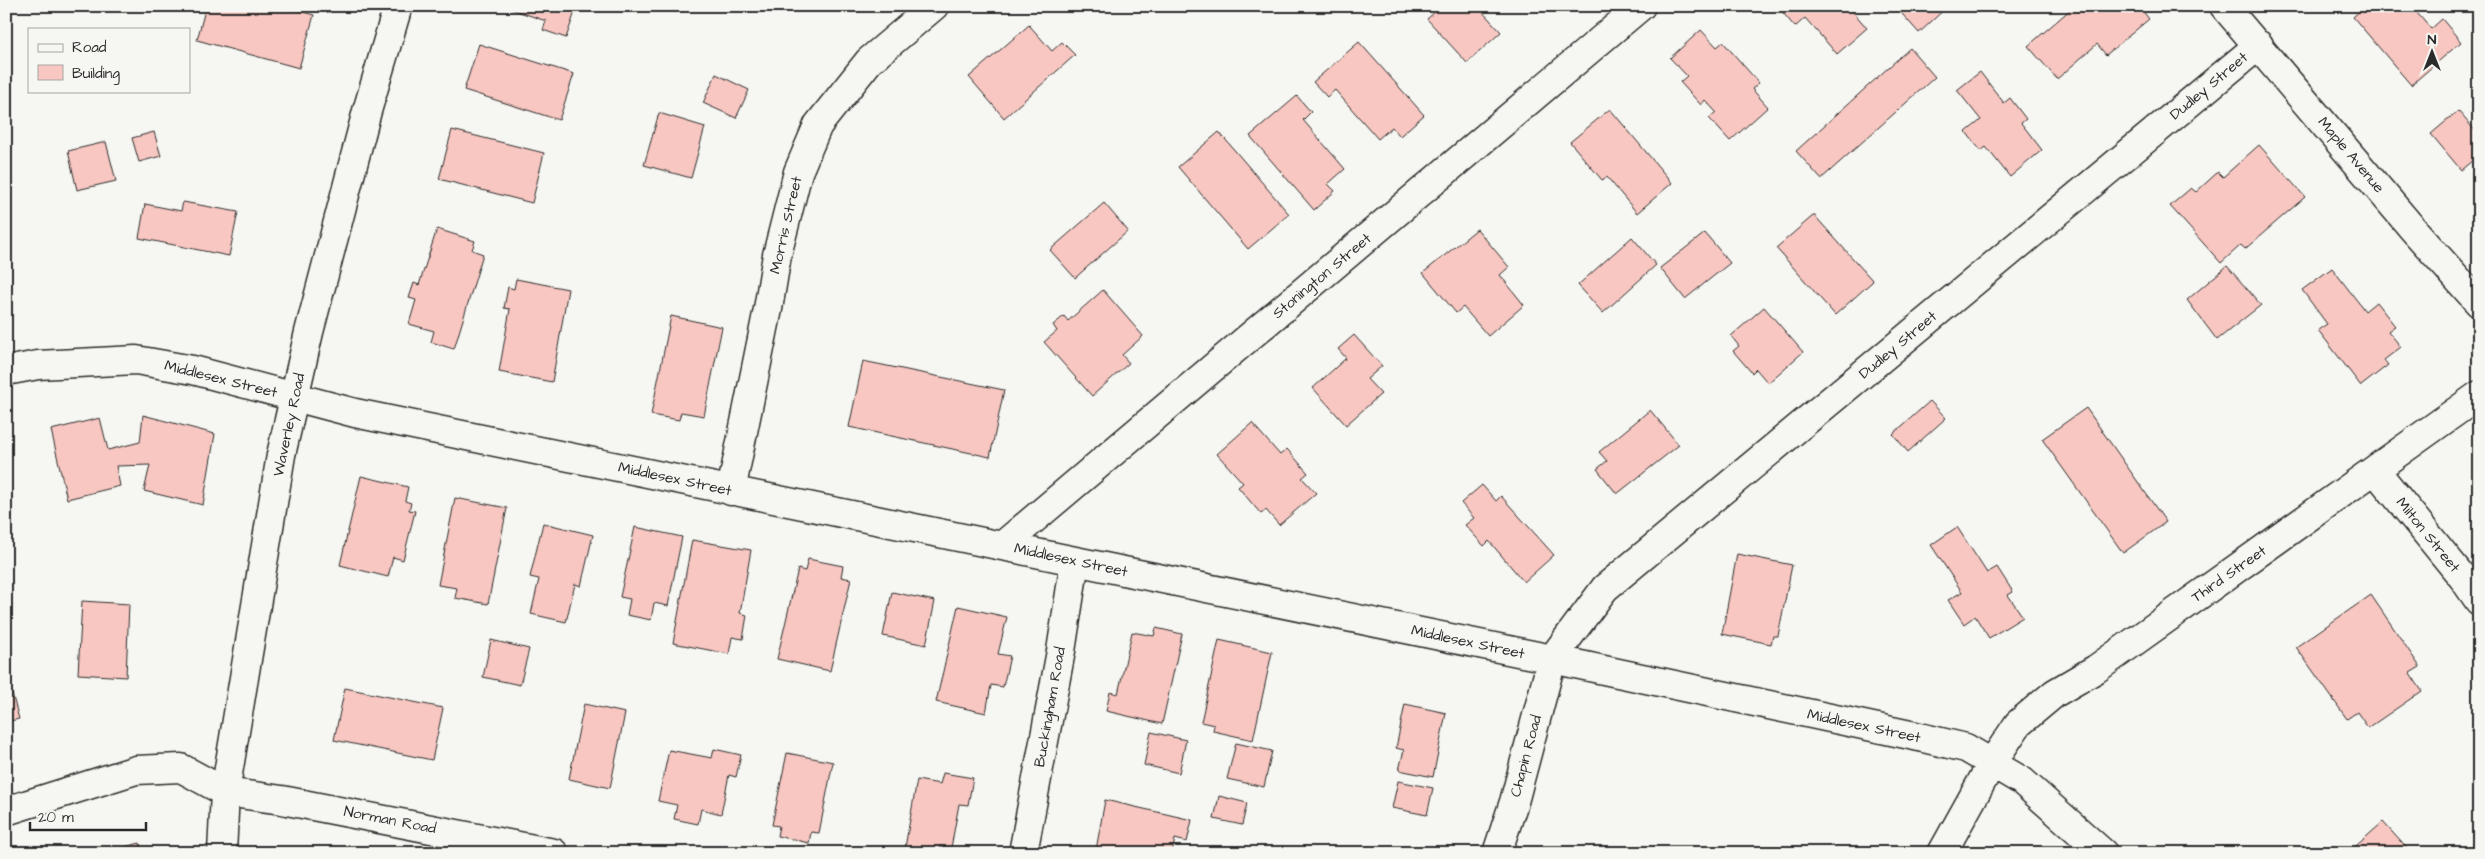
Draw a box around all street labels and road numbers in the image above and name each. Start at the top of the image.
street label: Dudley Street [2165,47,2253,126]
street label: Maple Avenue [2313,112,2389,198]
street label: Morris Street [765,174,807,276]
street label: Stonington Street [1268,228,1377,324]
street label: Dudley Street [1854,306,1942,385]
street label: Middlesex Street [162,355,280,403]
street label: Waverley Road [268,371,311,479]
street label: Middlesex Street [616,457,734,501]
street label: Milton Street [2391,493,2465,577]
street label: Middlesex Street [1012,538,1130,582]
street label: Third Street [2187,540,2271,608]
street label: Middlesex Street [1409,620,1527,664]
street label: Buckingham Road [1029,645,1072,769]
street label: Middlesex Street [1805,704,1923,748]
street label: Chapin Road [1505,712,1547,799]
street label: Norman Road [342,801,438,839]

